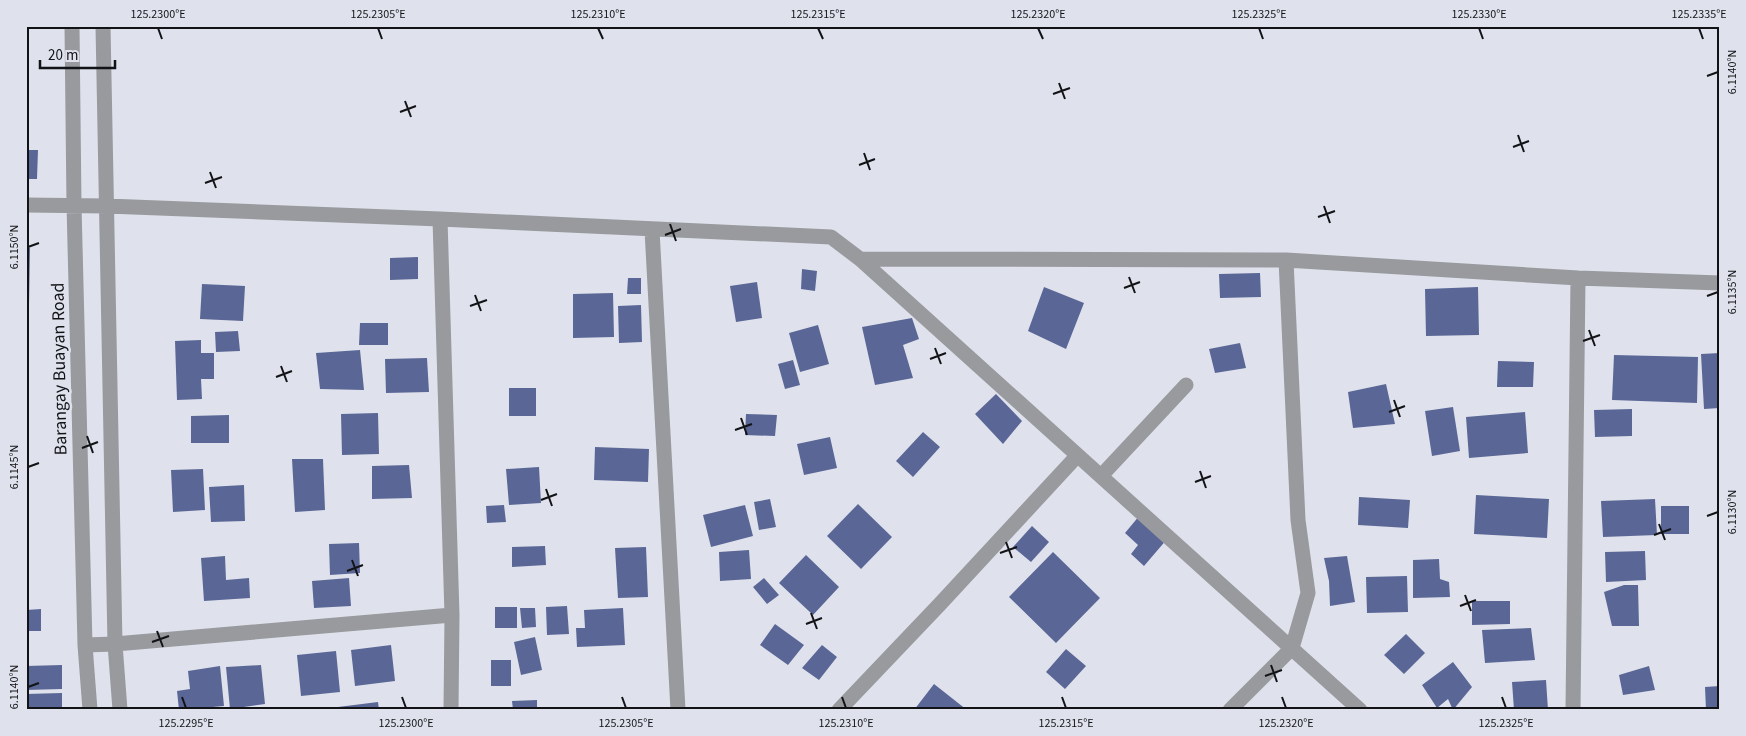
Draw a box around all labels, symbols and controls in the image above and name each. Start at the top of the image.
text: 125.2300°E [130,6,186,23]
text: 125.2305°E [350,6,406,23]
text: 125.2310°E [570,6,626,23]
text: 125.2315°E [790,6,846,23]
text: 125.2320°E [1010,6,1066,23]
text: 125.2325°E [1231,6,1287,23]
text: 125.2330°E [1451,6,1507,23]
text: 125.2335°E [1671,6,1727,23]
scale bar [40,38,115,70]
text: 20 m [48,45,78,66]
text: 6.1140°N [1724,50,1741,94]
text: 6.1150°N [6,225,23,269]
text: 6.1135°N [1724,270,1741,314]
street label: Barangay Buayan Road [45,282,74,456]
text: 6.1145°N [6,445,23,489]
text: 6.1130°N [1724,490,1741,534]
text: 6.1140°N [6,665,23,709]
text: 125.2295°E [158,715,214,732]
text: 125.2300°E [378,715,434,732]
text: 125.2305°E [598,715,654,732]
text: 125.2310°E [818,715,874,732]
text: 125.2315°E [1038,715,1094,732]
text: 125.2320°E [1258,715,1314,732]
text: 125.2325°E [1478,715,1534,732]

